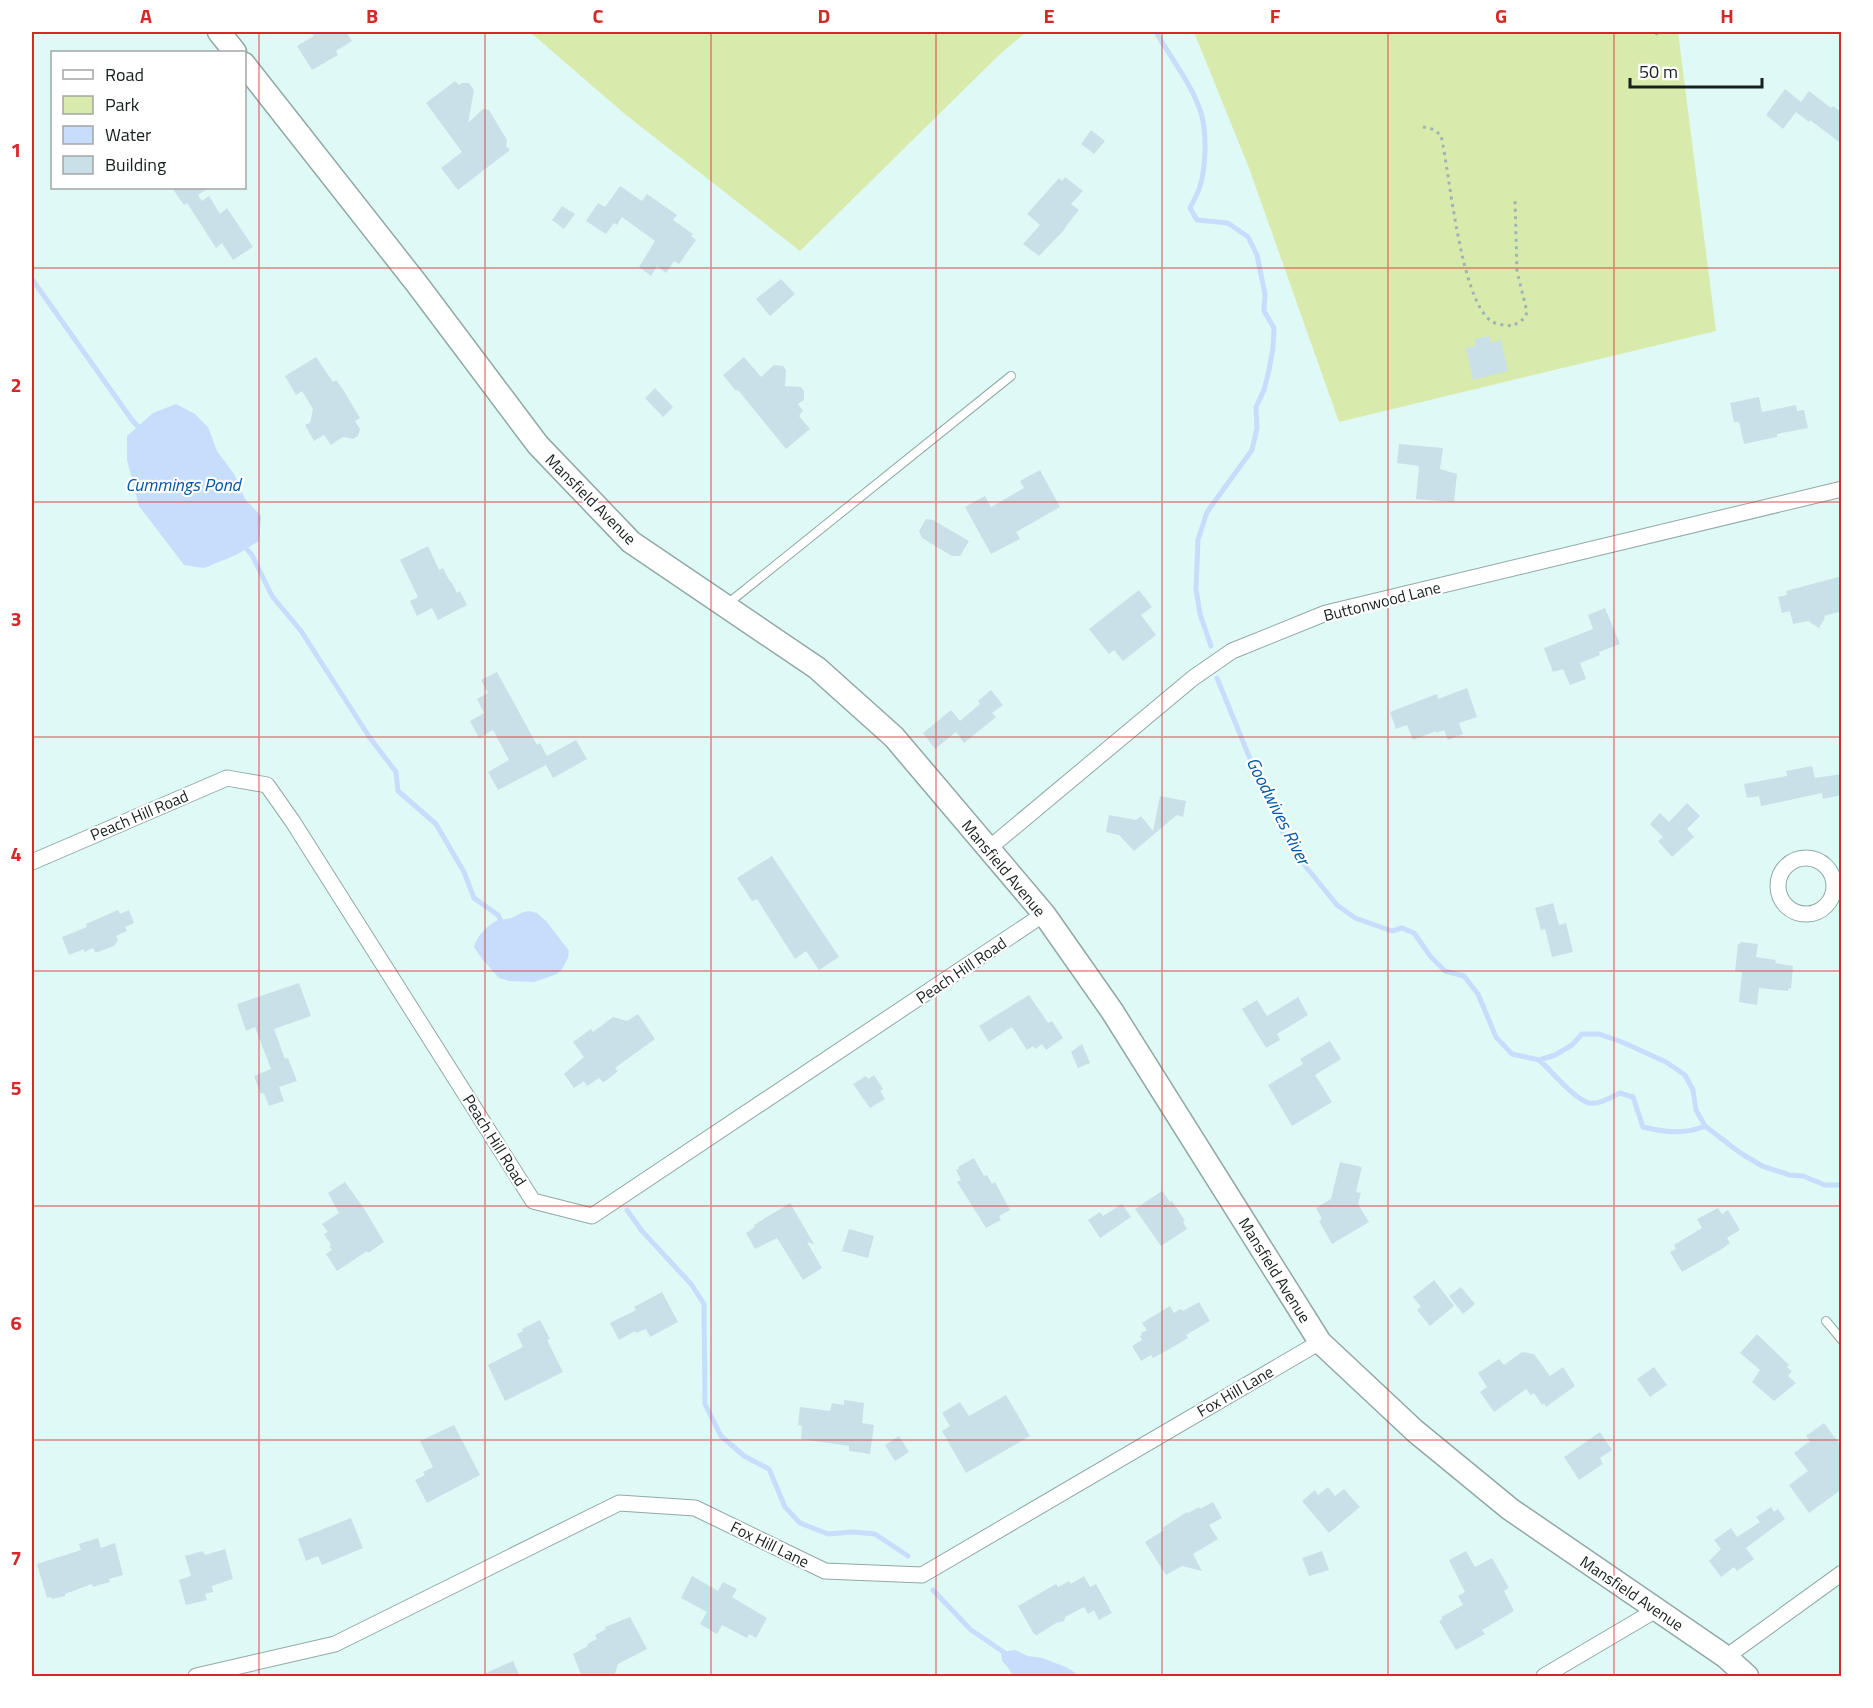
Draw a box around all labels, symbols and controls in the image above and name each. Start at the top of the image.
text: A [140,0,152,31]
text: B [366,0,378,31]
text: C [593,0,604,31]
text: D [818,0,830,31]
text: E [1043,0,1055,31]
text: F [1270,0,1281,31]
text: G [1495,0,1507,31]
text: H [1720,0,1734,31]
legend [51,51,246,189]
scale bar [1630,51,1762,89]
text: 50 m [1639,58,1678,85]
text: Road [105,61,144,88]
text: Park [105,91,140,118]
text: Water [105,121,151,148]
text: 1 [10,134,22,165]
text: Building [105,151,166,178]
text: 2 [10,369,22,400]
street label: Mansfield Avenue [540,448,642,550]
water label: Cummings Pond [125,471,243,498]
street label: Buttonwood Lane [1321,575,1443,627]
text: 3 [10,603,22,634]
water label: Goodwives River [1240,752,1318,871]
street label: Peach Hill Road [86,784,192,846]
street label: Mansfield Avenue [956,814,1052,922]
text: 4 [10,838,22,869]
street label: Peach Hill Road [911,931,1011,1009]
text: 5 [10,1072,22,1103]
street label: Peach Hill Road [457,1089,533,1191]
street label: Mansfield Avenue [1233,1213,1317,1327]
text: 6 [10,1307,22,1338]
street label: Fox Hill Lane [1192,1359,1278,1423]
street label: Fox Hill Lane [727,1515,813,1573]
text: 7 [10,1542,22,1573]
street label: Mansfield Avenue [1576,1549,1688,1637]

